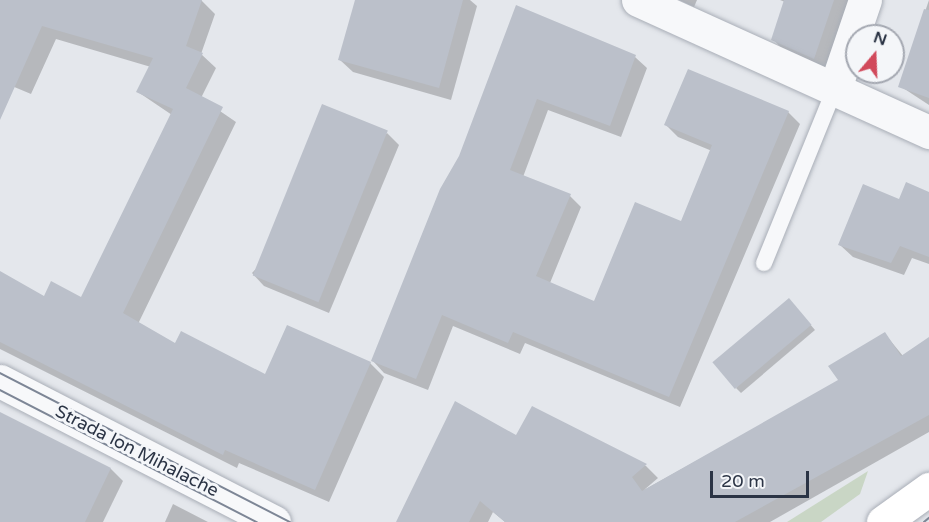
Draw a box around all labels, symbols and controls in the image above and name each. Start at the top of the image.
north arrow [845,24,905,84]
text: N [871,27,890,50]
street label: Strada Ion Mihalache [52,400,222,502]
scale bar [713,459,812,497]
text: 20 m [721,470,765,492]

